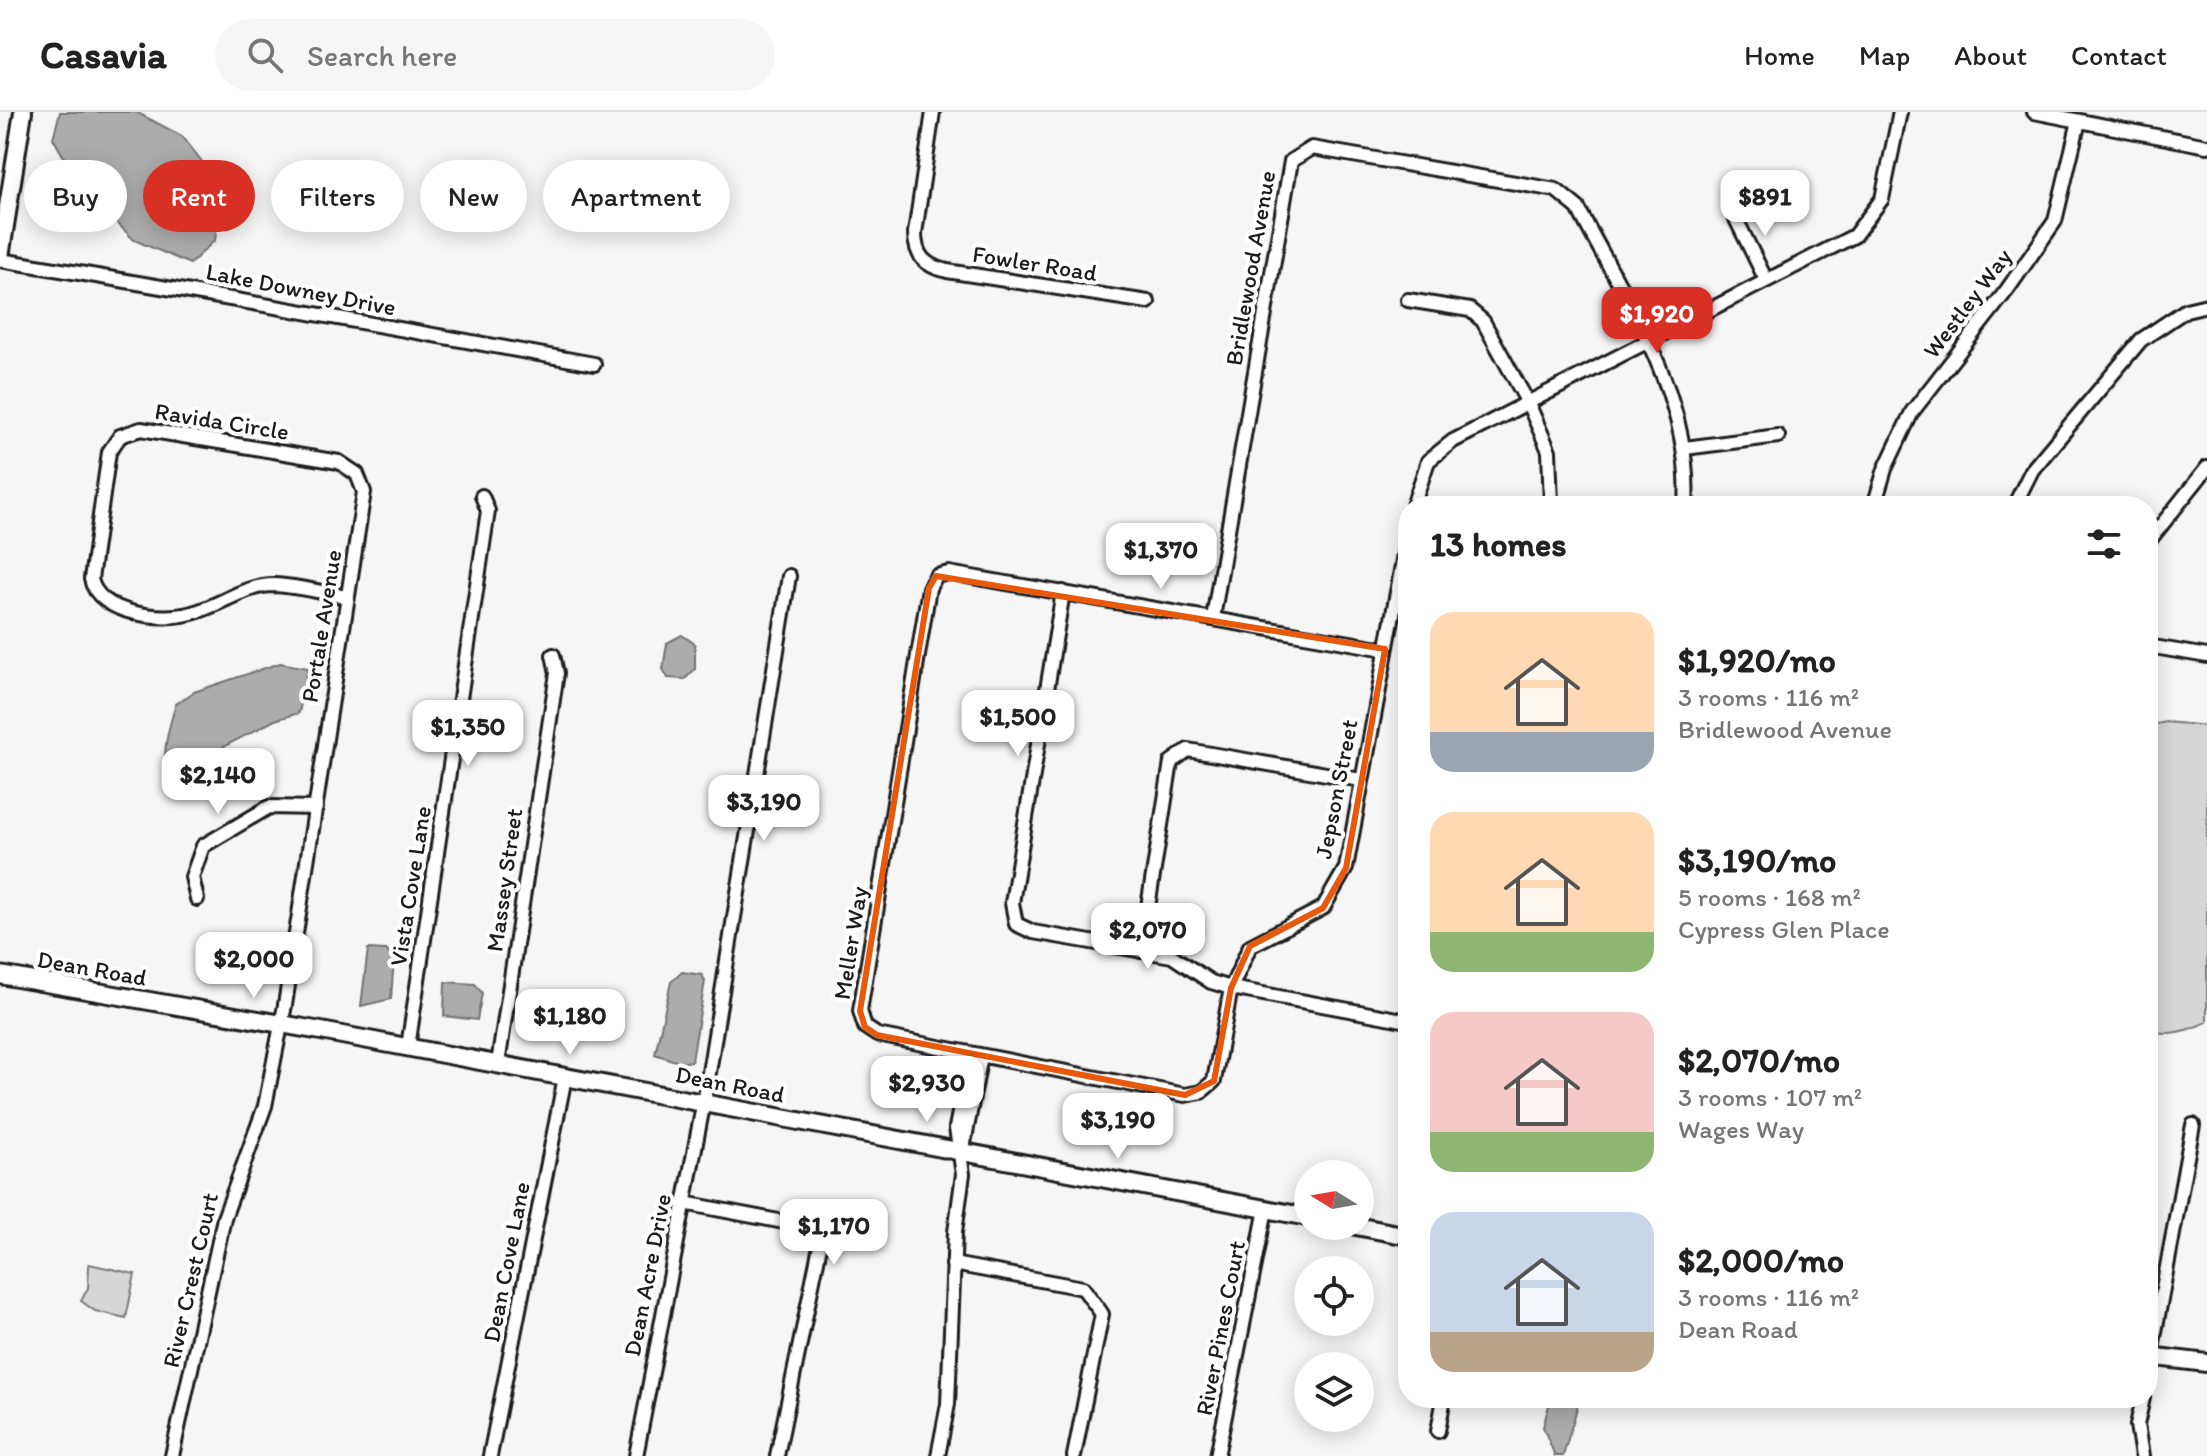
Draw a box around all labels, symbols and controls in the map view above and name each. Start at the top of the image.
search box [215,19,775,91]
text: Casavia [40,32,167,78]
icon: search [243,33,287,77]
text: Search here [307,37,457,74]
text: Home [1744,38,1815,72]
text: Map [1859,38,1910,72]
text: About [1954,38,2027,72]
text: Contact [2071,38,2167,72]
chip: Buy [24,160,127,232]
chip: Rent [143,160,255,232]
chip: Filters [271,160,404,232]
chip: New [420,160,527,232]
chip: Apartment [543,160,730,232]
street label: Bridlewood Avenue [1219,168,1281,368]
pin: $891 [1718,170,1812,238]
text: $891 [1738,180,1792,212]
street label: Fowler Road [971,239,1099,287]
street label: Westley Way [1916,242,2018,364]
street label: Lake Downey Drive [203,256,399,322]
pin: $1,920 [1592,287,1722,355]
text: $1,920 [1620,297,1694,329]
street label: Ravida Circle [153,396,291,446]
icon: filters [2082,522,2126,566]
pin: $1,370 [1096,523,1226,591]
text: 13 homes [1430,524,1566,565]
text: $1,370 [1124,533,1198,565]
street label: Portale Avenue [295,547,347,705]
text: $1,920/mo [1678,640,1836,681]
icon: home [1494,644,1590,740]
text: 3 rooms · 116 m² [1678,681,1859,713]
pin: $1,500 [953,690,1083,758]
pin: $1,350 [403,700,533,768]
text: $1,500 [979,700,1057,732]
text: $1,350 [430,710,506,742]
text: Bridlewood Avenue [1678,713,1892,745]
street label: Jepson Street [1308,717,1364,861]
pin: $2,140 [153,748,283,816]
text: $2,140 [180,758,256,790]
pin: $3,190 [699,775,829,843]
text: $3,190 [726,785,802,817]
street label: Vista Cove Lane [383,804,437,968]
street label: Massey Street [480,806,528,954]
text: $3,190/mo [1678,840,1836,881]
icon: home [1494,844,1590,940]
text: 5 rooms · 168 m² [1678,881,1861,913]
street label: Meller Way [827,884,873,1002]
pin: $2,070 [1083,903,1213,971]
text: $2,070 [1109,913,1187,945]
text: Cypress Glen Place [1678,913,1890,945]
pin: $2,000 [189,932,319,1000]
text: $2,000 [213,942,295,974]
street label: Dean Road [35,944,149,992]
pin: $1,180 [505,989,635,1057]
text: $1,180 [533,999,607,1031]
text: $2,070/mo [1678,1040,1840,1081]
icon: home [1494,1044,1590,1140]
pin: $2,930 [862,1056,992,1124]
street label: Dean Road [673,1059,787,1109]
text: $2,930 [889,1066,965,1098]
text: 3 rooms · 107 m² [1678,1081,1862,1113]
pin: $3,190 [1053,1093,1183,1161]
text: $3,190 [1080,1103,1156,1135]
text: Wages Way [1678,1113,1804,1145]
north arrow [1294,1160,1374,1240]
map controls [1294,1160,1374,1432]
street label: Dean Cove Lane [476,1179,536,1345]
street label: River Crest Court [156,1190,224,1370]
street label: Dean Acre Drive [617,1191,677,1359]
pin: $1,170 [769,1199,899,1267]
text: $1,170 [798,1209,870,1241]
street label: River Pines Court [1189,1238,1251,1418]
text: $2,000/mo [1678,1240,1844,1281]
icon: home [1494,1244,1590,1340]
button: locate [1294,1256,1374,1336]
text: 3 rooms · 116 m² [1678,1281,1859,1313]
text: Dean Road [1678,1313,1798,1345]
button: layers [1294,1352,1374,1432]

